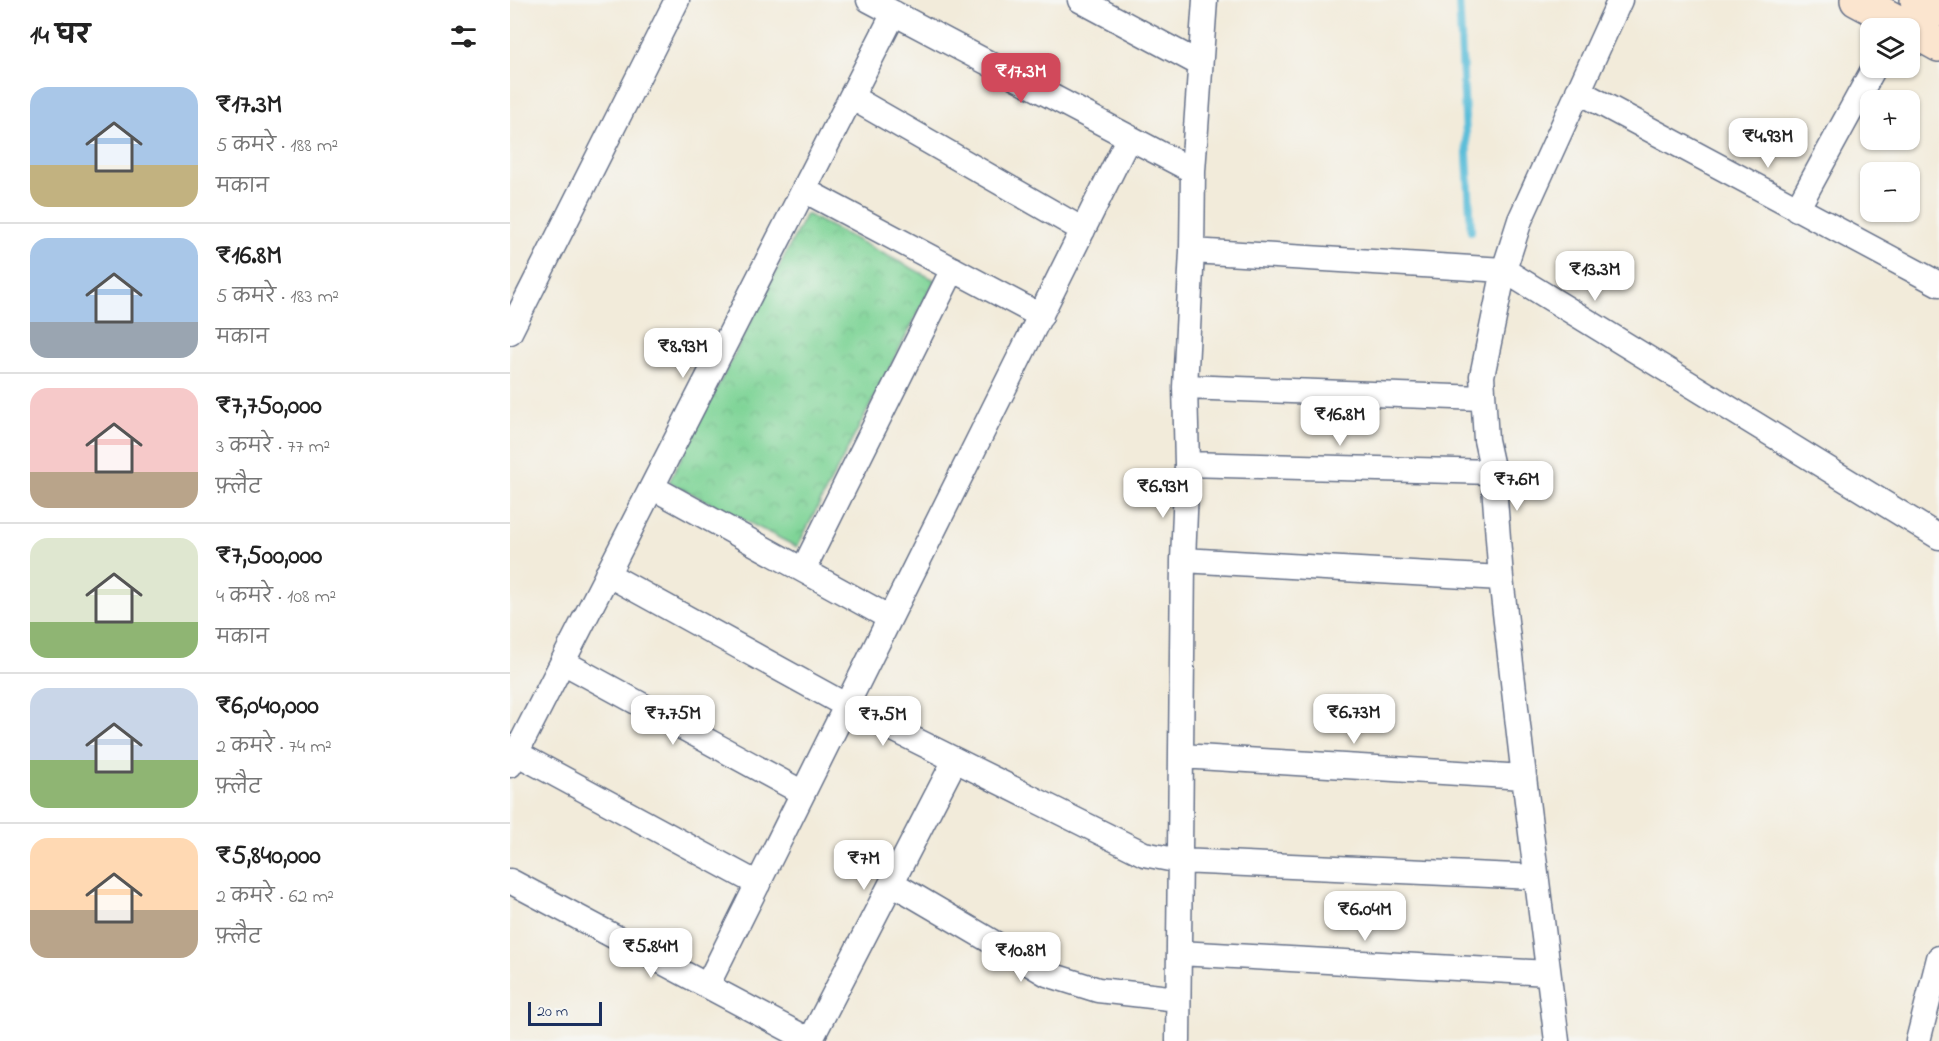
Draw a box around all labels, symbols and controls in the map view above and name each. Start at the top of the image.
text: 14 घर [30,18,90,56]
map controls [1860,18,1920,222]
button: layers [1860,18,1920,78]
icon: filters [447,20,480,53]
pin: ₹17.3M [972,53,1070,104]
text: ₹17.3M [995,58,1047,87]
text: ₹17.3M [216,87,282,125]
button: + [1860,90,1920,150]
icon: home [78,111,150,183]
pin: ₹4.93M [1719,118,1817,169]
text: ₹4.93M [1743,123,1793,152]
text: 5 कमरे · 188 m² [216,132,338,161]
button: − [1860,162,1920,222]
text: मकान [216,173,269,202]
text: ₹16.8M [216,238,282,276]
pin: ₹13.3M [1546,251,1644,302]
text: ₹13.3M [1569,256,1621,285]
icon: home [78,262,150,334]
text: 5 कमरे · 183 m² [216,283,339,312]
text: मकान [216,324,269,353]
pin: ₹8.93M [634,328,732,379]
text: ₹8.93M [658,333,708,362]
text: ₹7,750,000 [216,388,322,426]
pin: ₹16.8M [1291,396,1389,447]
text: ₹16.8M [1315,401,1365,430]
icon: home [78,412,150,484]
text: 3 कमरे · 77 m² [216,433,330,462]
pin: ₹7.6M [1475,461,1559,512]
text: ₹7.6M [1494,466,1540,495]
pin: ₹6.93M [1114,468,1212,519]
text: ₹6.93M [1137,473,1189,502]
text: फ़्लैट [216,474,262,503]
text: ₹7,500,000 [216,538,322,576]
icon: home [78,562,150,634]
text: 4 कमरे · 108 m² [216,583,336,612]
text: मकान [216,624,269,653]
text: ₹6,040,000 [216,688,319,726]
pin: ₹6.73M [1305,694,1403,745]
pin: ₹7.75M [624,695,722,746]
pin: ₹7.5M [841,696,925,747]
text: ₹6.73M [1327,699,1381,728]
text: ₹7.75M [645,700,701,729]
text: ₹7.5M [859,701,907,730]
icon: home [78,712,150,784]
text: 2 कमरे · 74 m² [216,733,332,762]
text: फ़्लैट [216,774,262,803]
text: ₹5,840,000 [216,838,321,876]
pin: ₹7M [835,840,893,891]
text: ₹7M [848,845,880,874]
icon: home [78,862,150,934]
text: 2 कमरे · 62 m² [216,883,334,912]
pin: ₹6.04M [1316,891,1414,942]
text: ₹6.04M [1338,896,1392,925]
text: फ़्लैट [216,924,262,953]
pin: ₹5.84M [602,928,700,979]
pin: ₹10.8M [972,932,1070,983]
text: ₹5.84M [623,933,679,962]
text: ₹10.8M [996,937,1046,966]
scale bar [528,999,602,1026]
text: 20 m [537,1000,568,1024]

